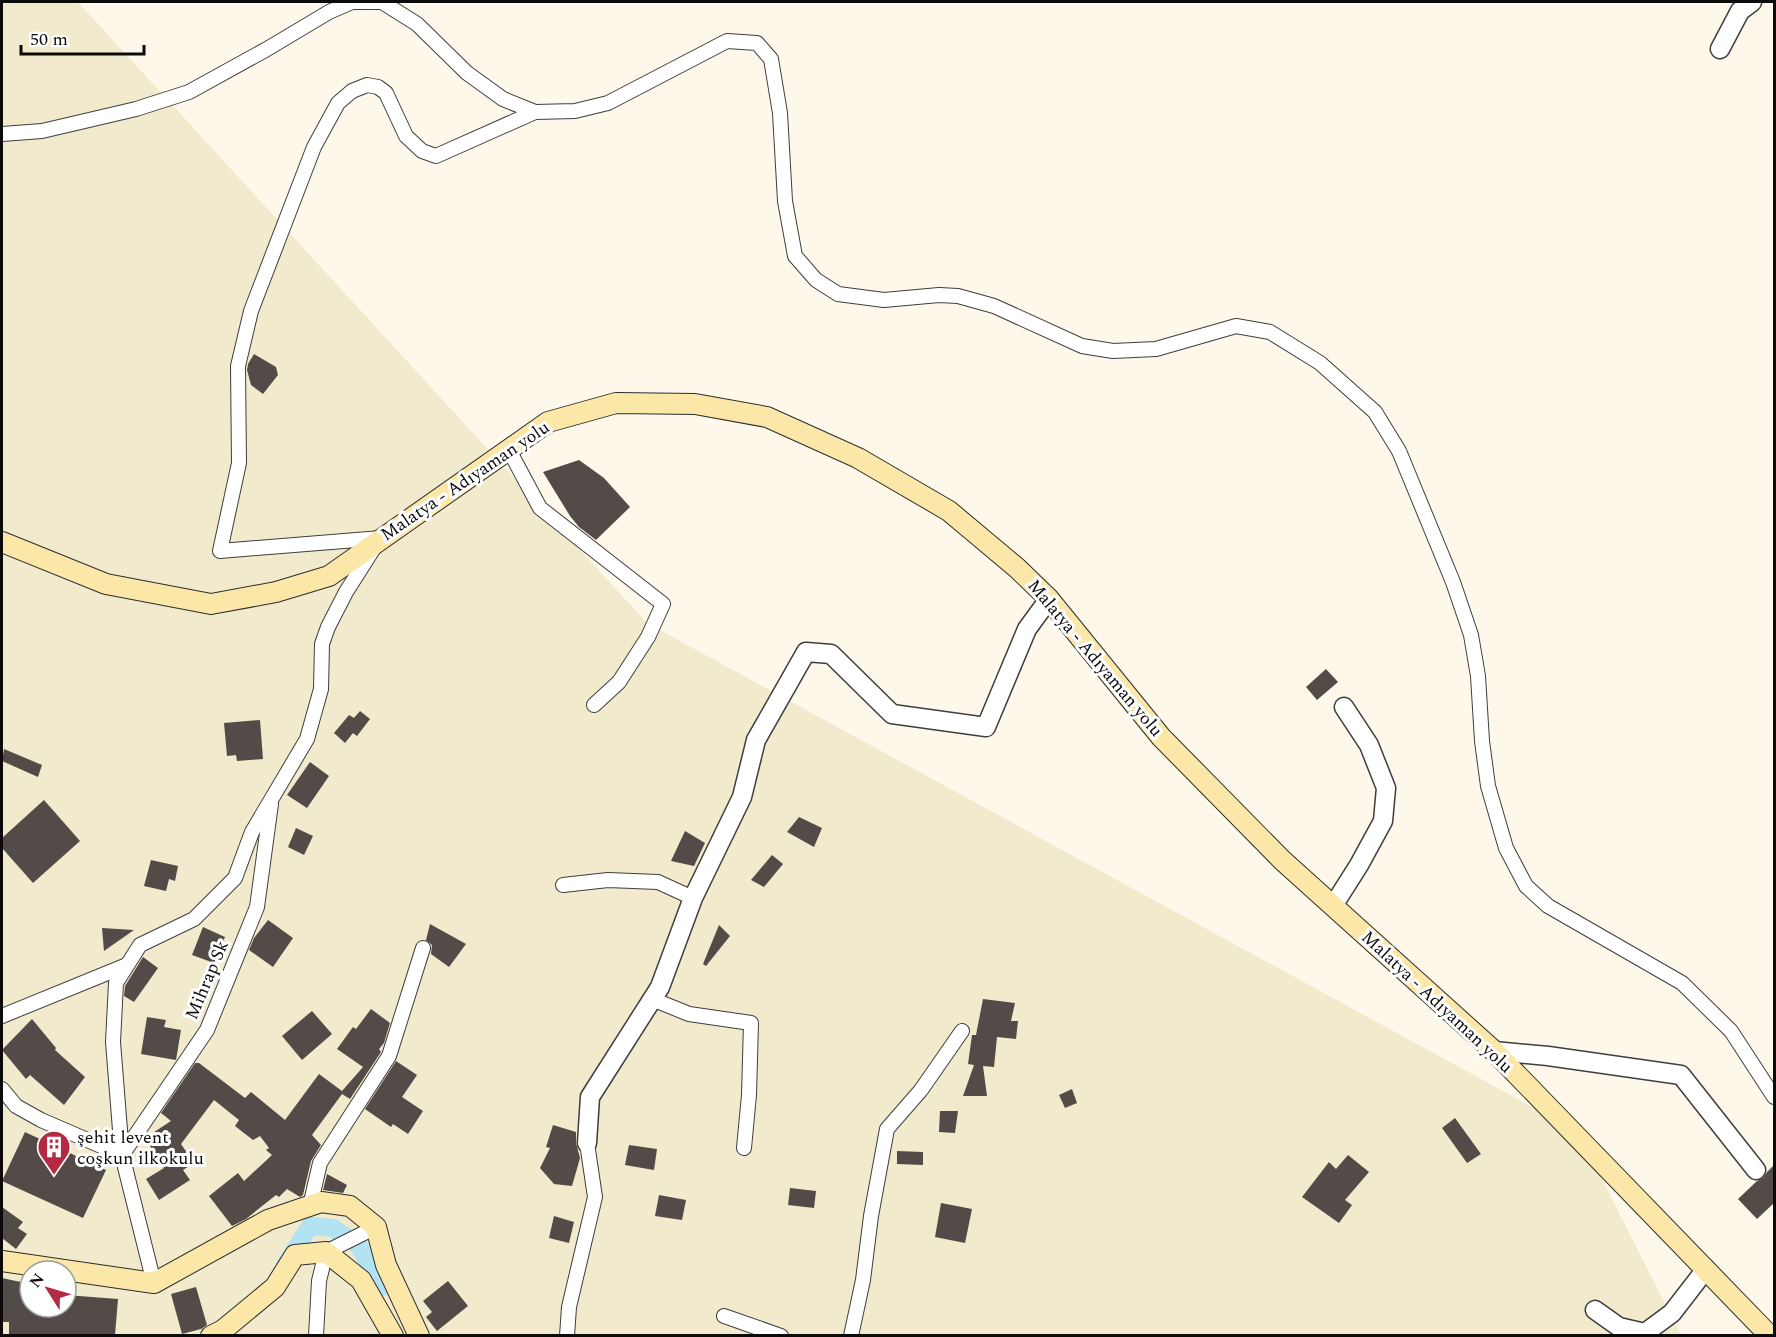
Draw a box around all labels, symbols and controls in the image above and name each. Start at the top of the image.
scale bar [21,18,144,56]
text: 50 m [30,26,68,53]
street label: Malatya - Adıyaman yolu [375,414,555,548]
street label: Malatya - Adıyaman yolu [1021,573,1169,743]
street label: Malatya - Adıyaman yolu [1355,924,1519,1080]
street label: Mihrap Sk [178,936,236,1024]
place label: şehit levent coşkun ilkokulu [77,1124,204,1172]
building icon: şehit levent coşkun ilkokulu [36,1129,72,1176]
north arrow [18,1259,78,1319]
text: N [23,1268,50,1293]

